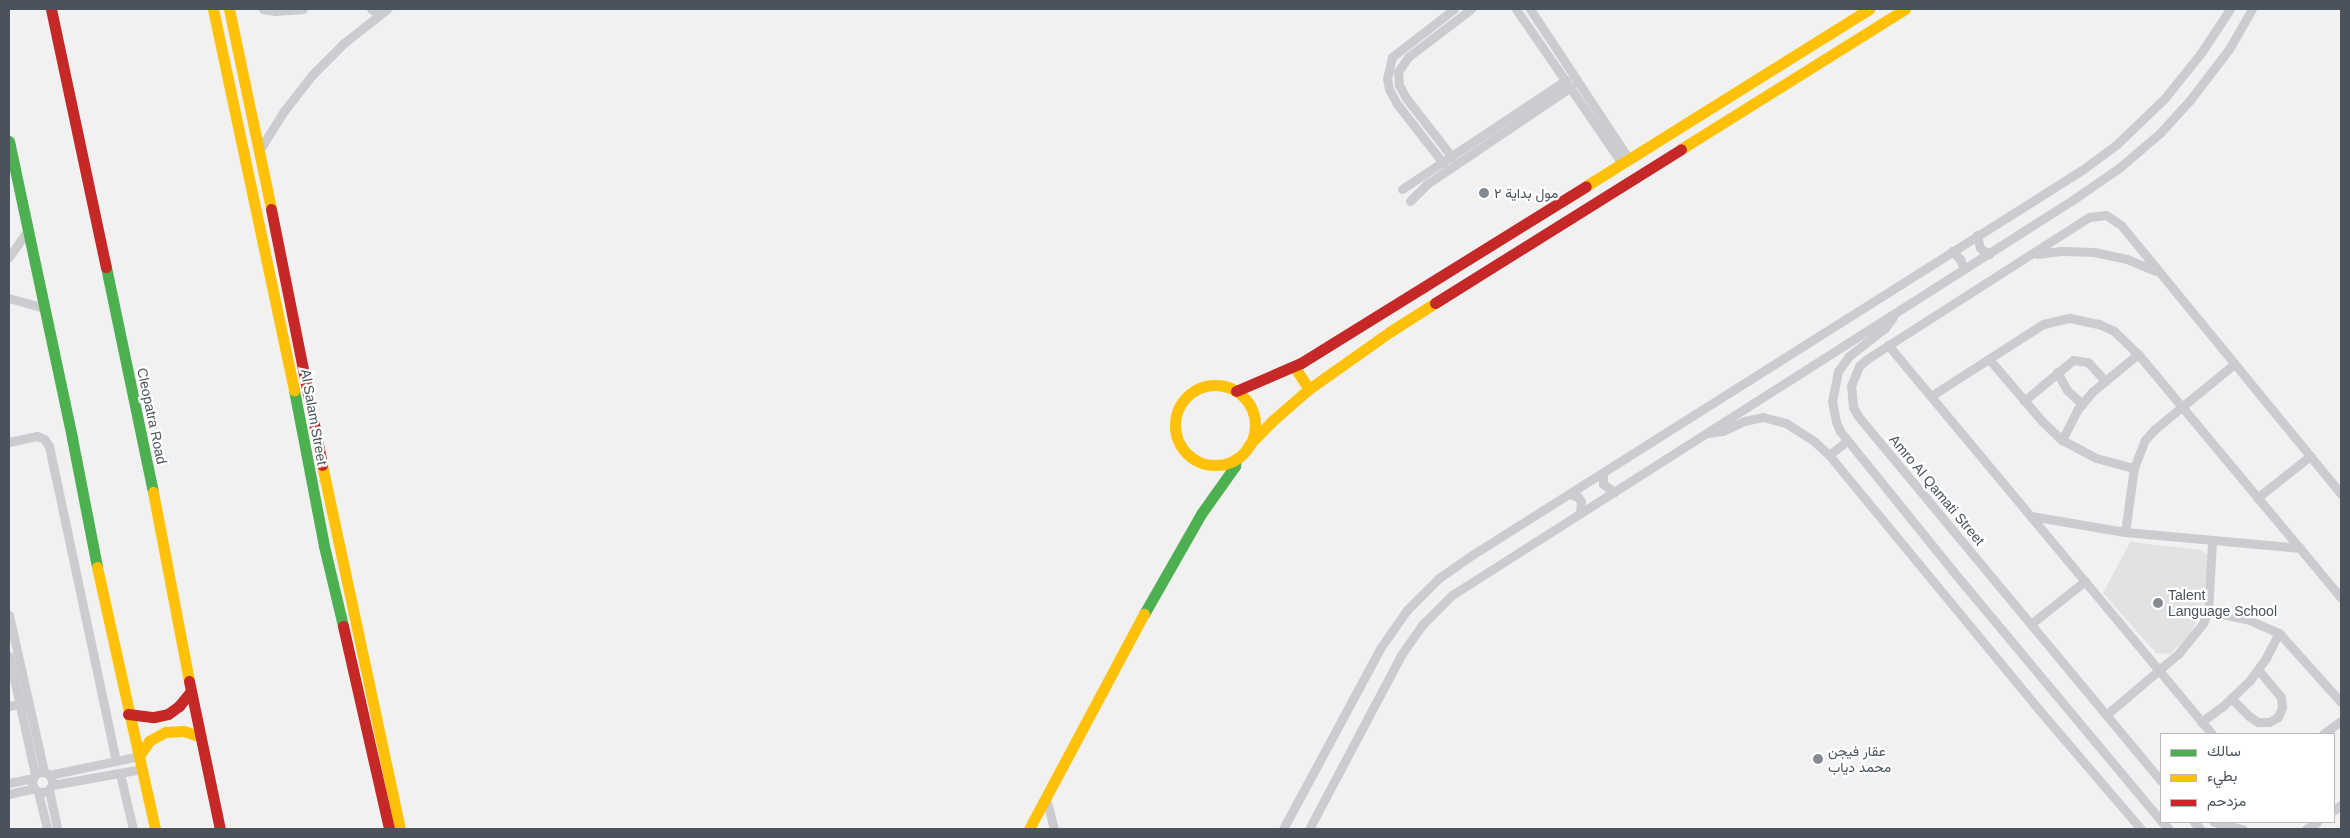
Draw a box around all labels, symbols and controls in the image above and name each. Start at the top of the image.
place label: مول بداية ۲ [1494,185,1558,201]
marker: مول بداية ۲ [1478,187,1490,199]
street label: Cleopatra Road [134,366,170,466]
street label: Al Salam Street [297,368,331,466]
street label: Amro Al Qamati Street [1886,431,1988,549]
place label: Talent Language School [2168,587,2277,620]
marker: Talent Language School [2152,597,2164,609]
legend [2160,733,2335,823]
text: سالك [2207,742,2241,759]
place label: عقار فيجن محمد دياب [1828,743,1891,776]
marker: عقار فيجن محمد دياب [1812,753,1824,765]
text: بطيء [2207,767,2237,784]
text: مزدحم [2207,792,2246,809]

